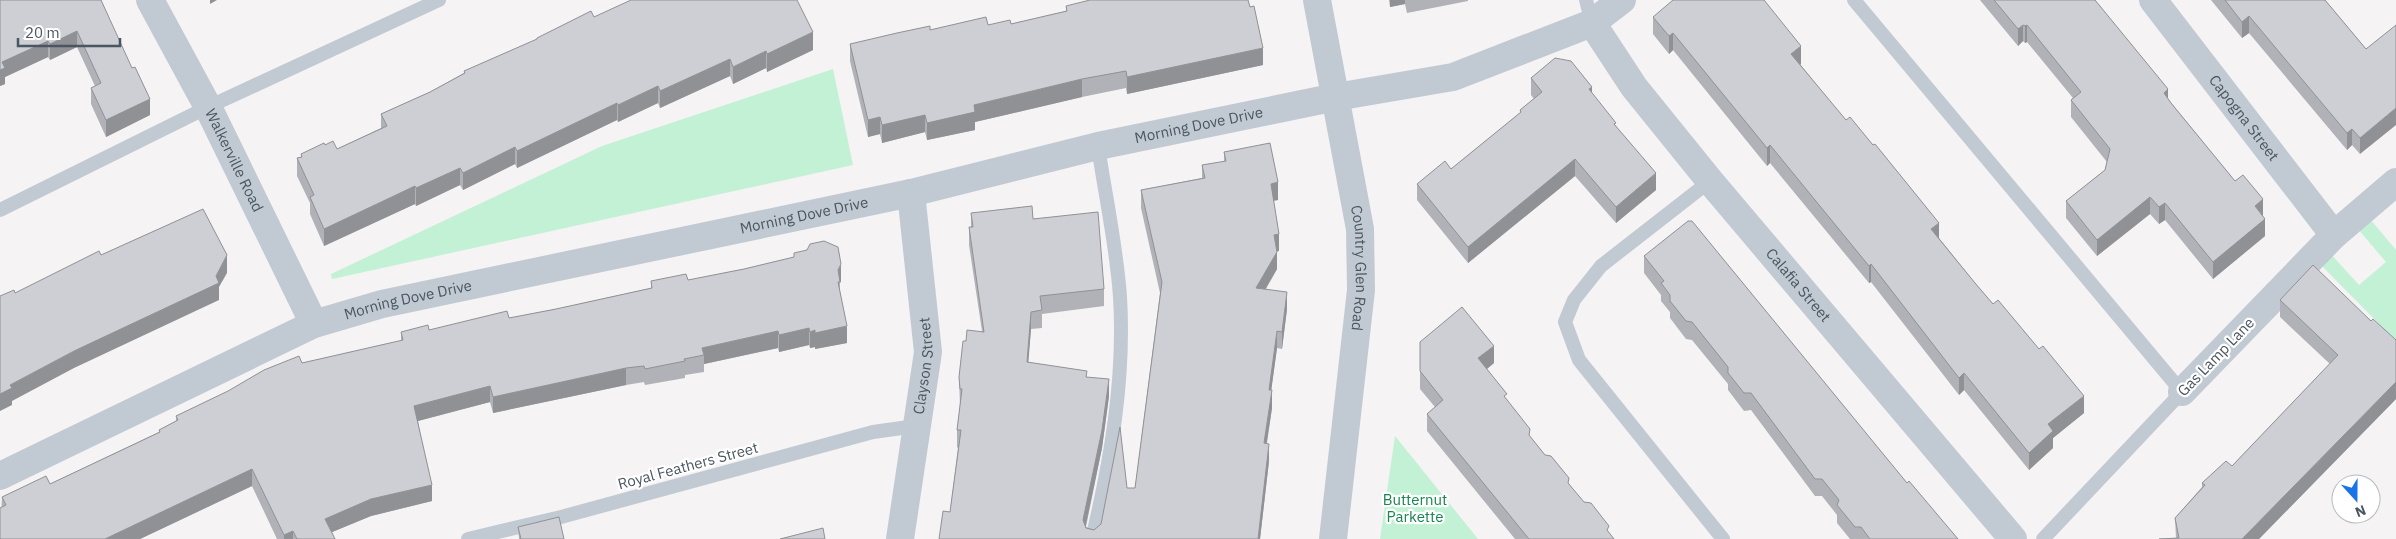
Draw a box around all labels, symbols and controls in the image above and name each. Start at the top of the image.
scale bar [18,15,120,47]
text: 20 m [25,23,60,42]
street label: Capogna Street [2205,71,2283,165]
street label: Morning Dove Drive [1133,102,1265,147]
street label: Walkerville Road [201,105,268,215]
street label: Morning Dove Drive [738,192,870,238]
street label: Country Glen Road [1347,203,1371,332]
street label: Calafia Street [1762,244,1835,326]
street label: Morning Dove Drive [342,275,474,324]
street label: Gas Lamp Lane [2173,313,2258,400]
street label: Clayson Street [909,316,937,416]
street label: Royal Feathers Street [616,438,760,493]
north arrow [2331,474,2381,524]
park label: Butternut Parkette [1383,490,1447,526]
text: N [2353,501,2369,521]

